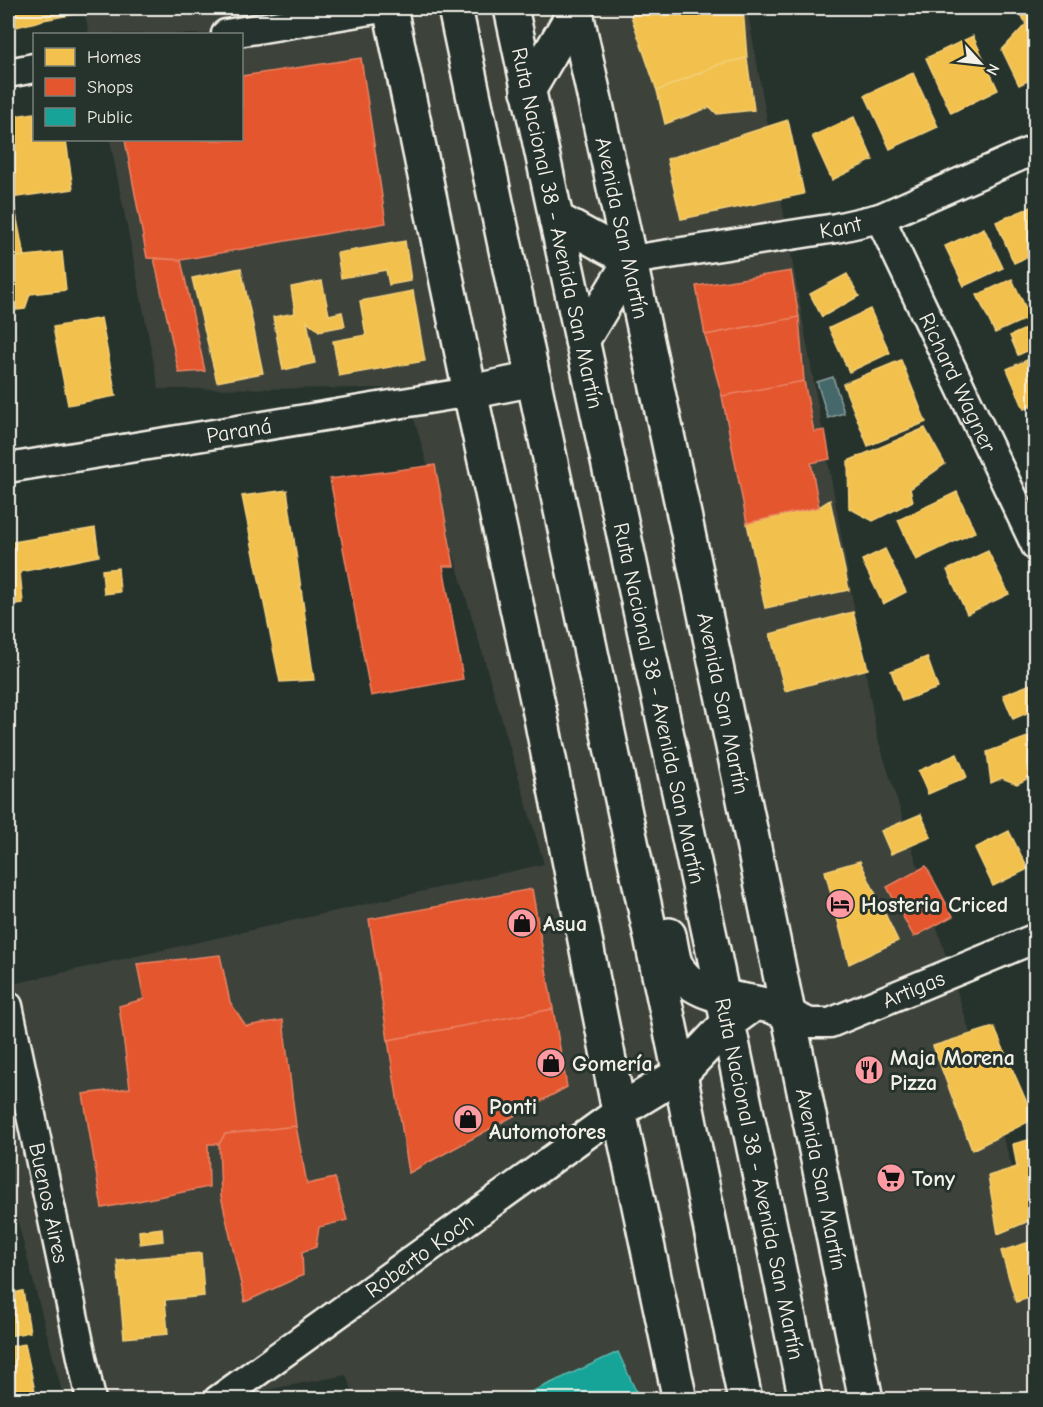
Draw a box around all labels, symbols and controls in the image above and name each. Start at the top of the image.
legend [33,33,243,141]
north arrow [950,33,1010,93]
street label: Ruta Nacional 38 - Avenida San Martín [506,45,609,411]
text: Homes [87,47,141,68]
text: N [982,61,1003,78]
text: Shops [87,77,133,98]
text: Public [87,107,133,128]
street label: Avenida San Martín [589,135,654,321]
street label: Kant [818,210,865,244]
street label: Richard Wagner [913,309,1002,457]
street label: Paraná [204,413,274,449]
street label: Ruta Nacional 38 - Avenida San Martín [608,520,710,886]
street label: Avenida San Martín [691,610,755,797]
hotel icon: Hosteria Criced [824,888,856,920]
place label: Hosteria Criced [861,892,1008,918]
shop icon: Asua [506,907,538,939]
place label: Asua [543,911,587,937]
street label: Artigas [879,965,949,1014]
street label: Ruta Nacional 38 - Avenida San Martín [709,996,809,1362]
place label: Maja Morena Pizza [890,1045,1015,1096]
shop icon: Gomería [535,1047,567,1079]
place label: Gomería [572,1051,653,1077]
restaurant icon: Maja Morena Pizza [853,1054,885,1086]
street label: Avenida San Martín [790,1086,852,1273]
place label: Ponti Automotores [489,1094,606,1145]
shop icon: Ponti Automotores [452,1103,484,1135]
street label: Buenos Aires [23,1140,74,1265]
supermarket icon: Tony [875,1162,907,1194]
place label: Tony [912,1166,956,1192]
street label: Roberto Koch [361,1208,479,1304]

